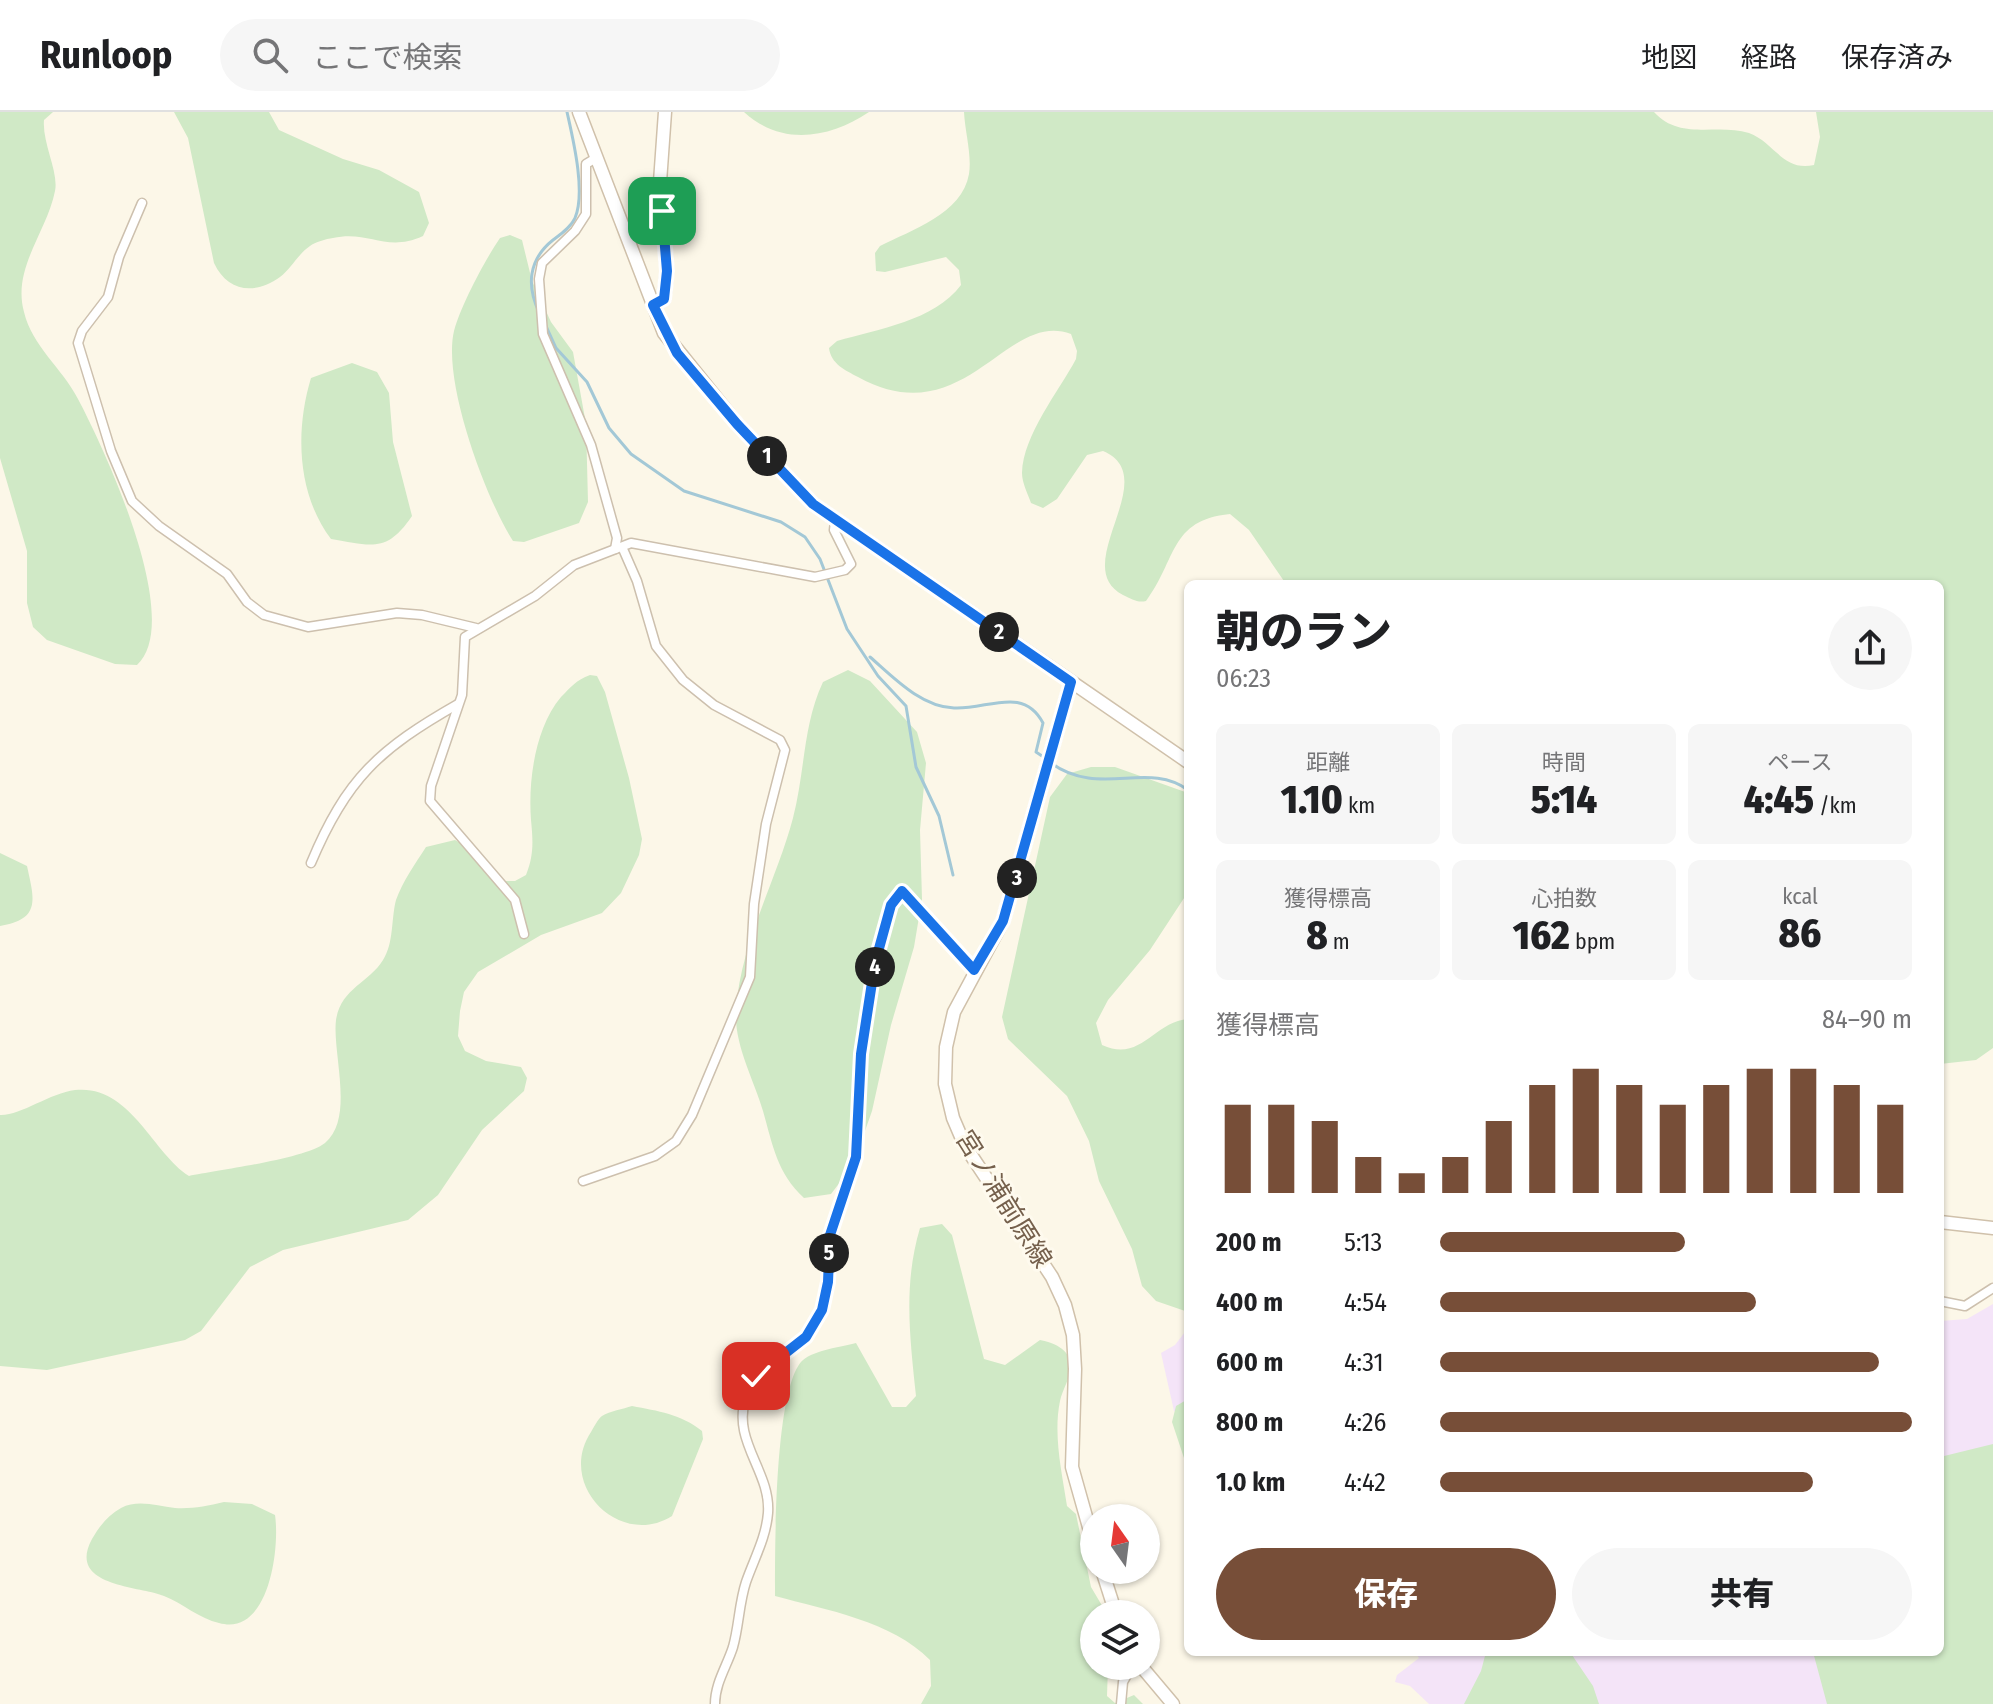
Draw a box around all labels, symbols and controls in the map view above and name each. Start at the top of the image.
search box [220,19,780,91]
text: Runloop [40,32,172,78]
icon: search [248,33,292,77]
text: ここで検索 [312,40,462,76]
text: 地図 [1641,41,1697,74]
text: 経路 [1741,41,1797,74]
text: 保存済み [1841,41,1953,74]
pin [628,177,696,245]
icon: arrive [640,189,684,233]
pin: 1 [747,436,787,476]
text: 1 [762,442,772,469]
text: 朝のラン [1216,606,1392,659]
button: share [1828,606,1912,690]
pin: 2 [979,612,1019,652]
text: 2 [994,618,1004,645]
text: 06:23 [1216,663,1271,694]
text: 距離 [1306,749,1350,776]
text: 時間 [1542,749,1586,776]
text: ペース [1768,749,1832,776]
text: 1.10 [1281,776,1343,824]
text: 5:14 [1531,776,1597,824]
text: 4:45 [1743,776,1814,824]
text: km [1343,792,1375,819]
text: /km [1814,792,1857,819]
pin: 3 [997,858,1037,898]
text: 3 [1012,864,1022,891]
text: kcal [1782,883,1818,910]
text: 獲得標高 [1284,885,1372,912]
text: 心拍数 [1531,885,1597,912]
text: 86 [1779,910,1821,958]
text: 8 [1306,912,1328,960]
text: 162 [1513,912,1570,960]
text: m [1328,928,1350,955]
text: bpm [1570,928,1615,955]
pin: 4 [855,947,895,987]
text: 4 [869,953,881,980]
text: 84–90 m [1822,1004,1912,1035]
text: 獲得標高 [1216,1010,1320,1041]
street label: 宮ノ浦前原線 [949,1125,1058,1274]
text: 200 m [1216,1227,1282,1258]
text: 5:13 [1344,1227,1382,1258]
pin: 5 [809,1233,849,1273]
text: 5 [824,1239,834,1266]
text: 400 m [1216,1287,1283,1318]
text: 4:54 [1344,1287,1387,1318]
pin [722,1342,790,1410]
text: 600 m [1216,1347,1283,1378]
text: 4:31 [1344,1347,1384,1378]
icon: check [734,1354,778,1398]
text: 800 m [1216,1407,1283,1438]
text: 4:26 [1344,1407,1386,1438]
text: 1.0 km [1216,1467,1285,1498]
text: 4:42 [1344,1467,1386,1498]
north arrow [1080,1504,1160,1584]
map controls [1080,1504,1160,1680]
button: 保存 [1216,1548,1556,1640]
button: 共有 [1572,1548,1912,1640]
button: layers [1080,1600,1160,1680]

